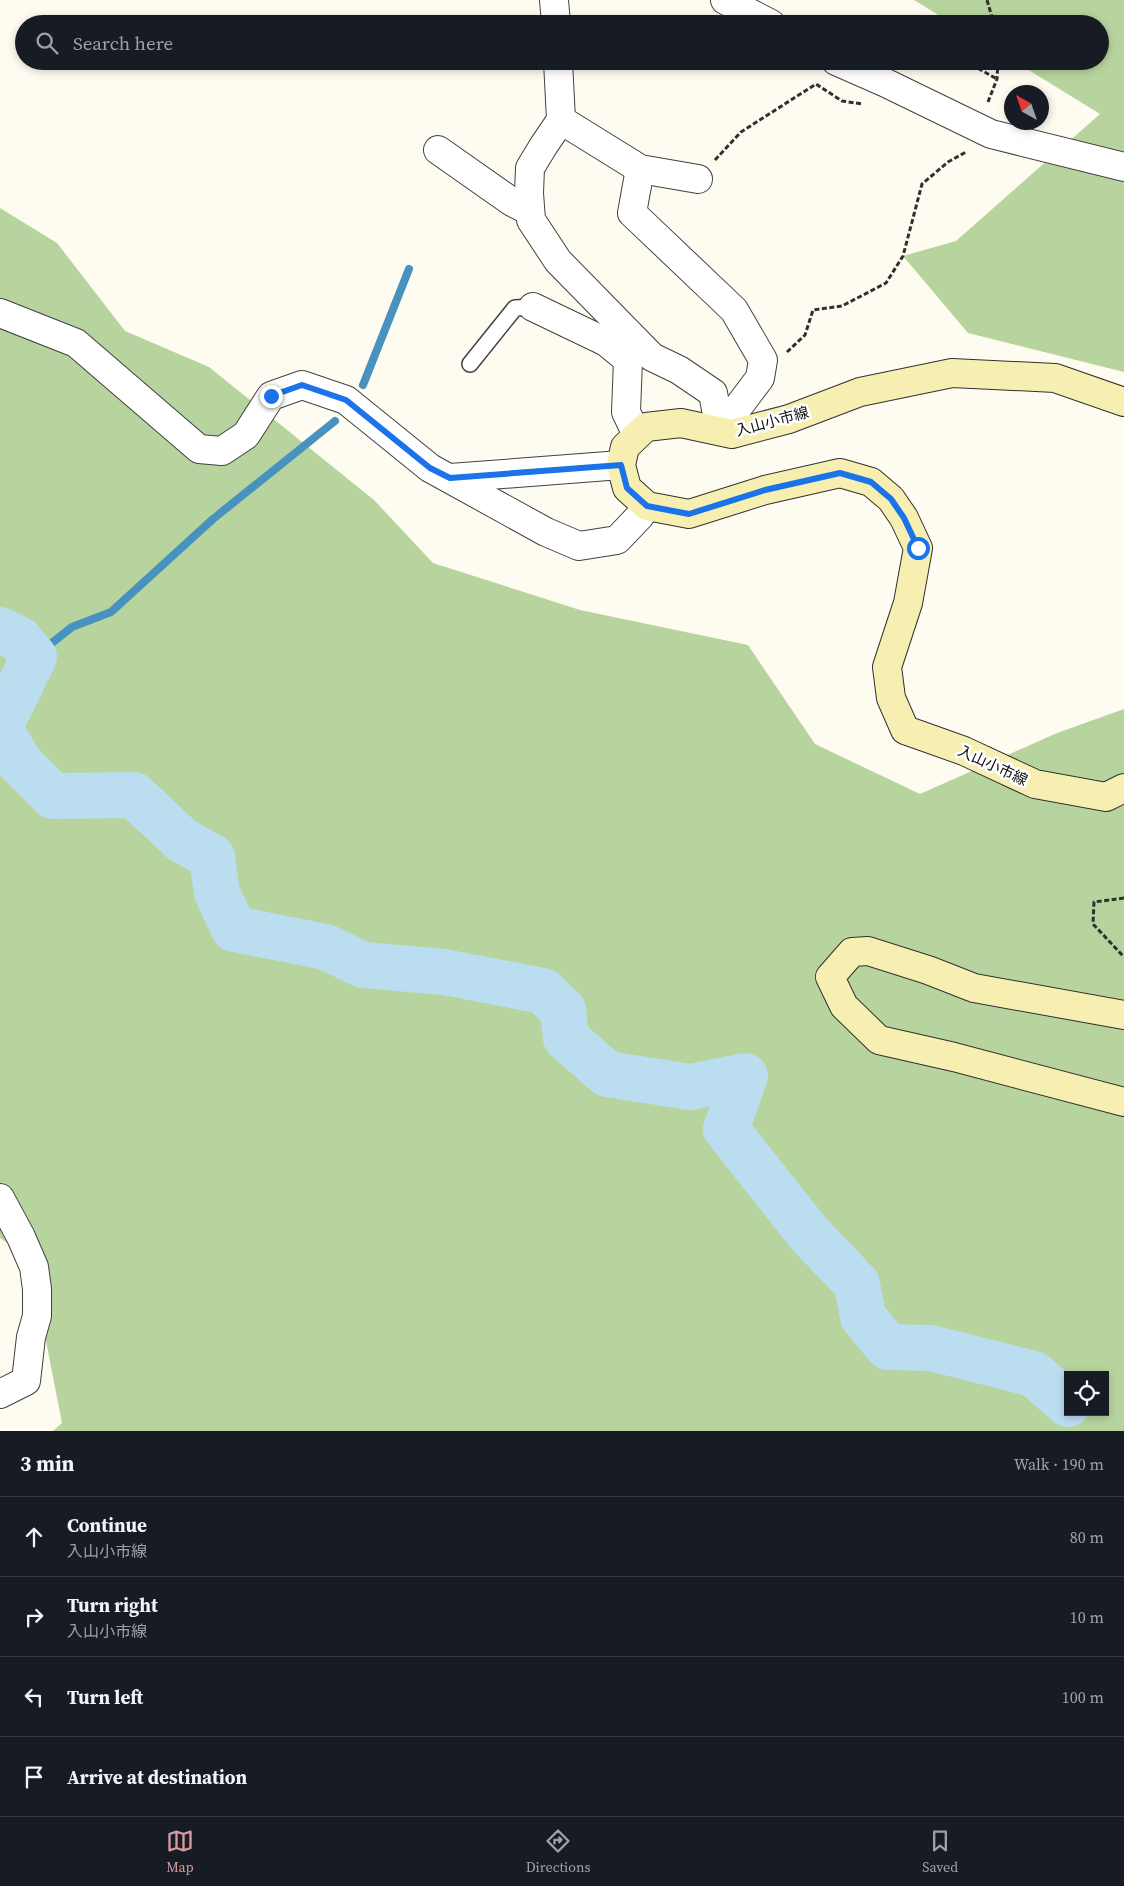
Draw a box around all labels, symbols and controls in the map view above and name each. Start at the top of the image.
search box [15,15,1109,70]
icon: search [33,29,61,57]
text: Search here [73,30,173,56]
north arrow [1004,85,1049,130]
route end [260,385,283,408]
street label: 入山小市線 [733,401,811,441]
route start [907,537,930,560]
street label: 入山小市線 [955,740,1031,790]
map controls [1064,1371,1109,1416]
button: locate [1064,1371,1109,1416]
text: 3 min [20,1449,75,1478]
text: Walk · 190 m [1014,1453,1104,1475]
text: Continue [67,1512,147,1538]
icon: ahead [20,1523,48,1551]
text: 80 m [1070,1526,1104,1548]
text: 入山小市線 [67,1540,147,1562]
text: Turn right [67,1592,158,1618]
icon: right [20,1603,48,1631]
text: 10 m [1070,1606,1104,1628]
text: 入山小市線 [67,1620,147,1642]
icon: left [20,1683,48,1711]
text: Turn left [67,1684,143,1710]
text: 100 m [1062,1686,1104,1708]
icon: arrive [20,1763,48,1791]
text: Arrive at destination [67,1764,247,1790]
tab: Map [166,1827,194,1877]
tab: Directions [526,1827,590,1877]
tab: Saved [922,1827,958,1877]

